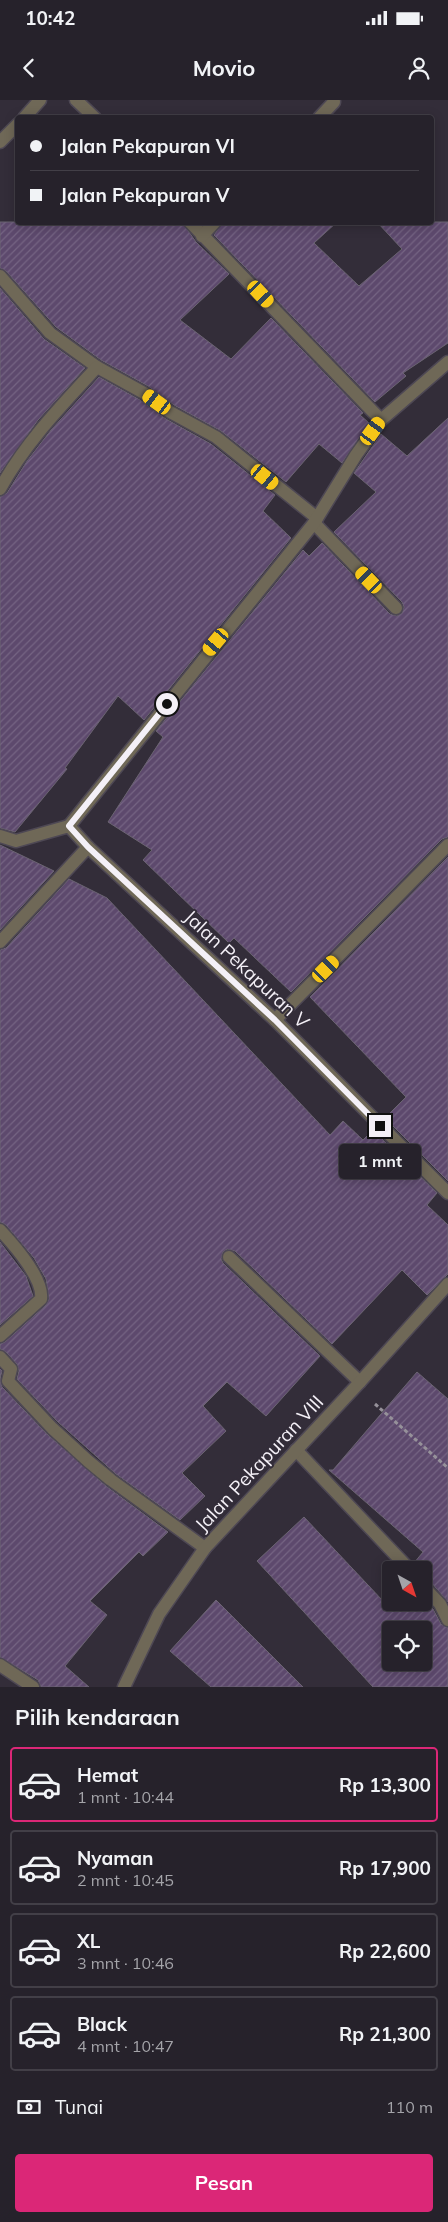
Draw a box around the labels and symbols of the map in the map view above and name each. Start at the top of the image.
car [245,278,276,310]
car [140,387,173,417]
car [358,414,387,448]
car [248,462,281,492]
car [353,564,384,596]
car [200,626,231,658]
route start [156,693,178,715]
street label: Jalan Pekapuran V [179,905,315,1034]
car [310,953,341,985]
route end [369,1115,391,1137]
callout: 1 mnt [339,1144,421,1178]
street label: Jalan Pekapuran VIII [190,1390,328,1536]
north arrow [382,1561,432,1611]

